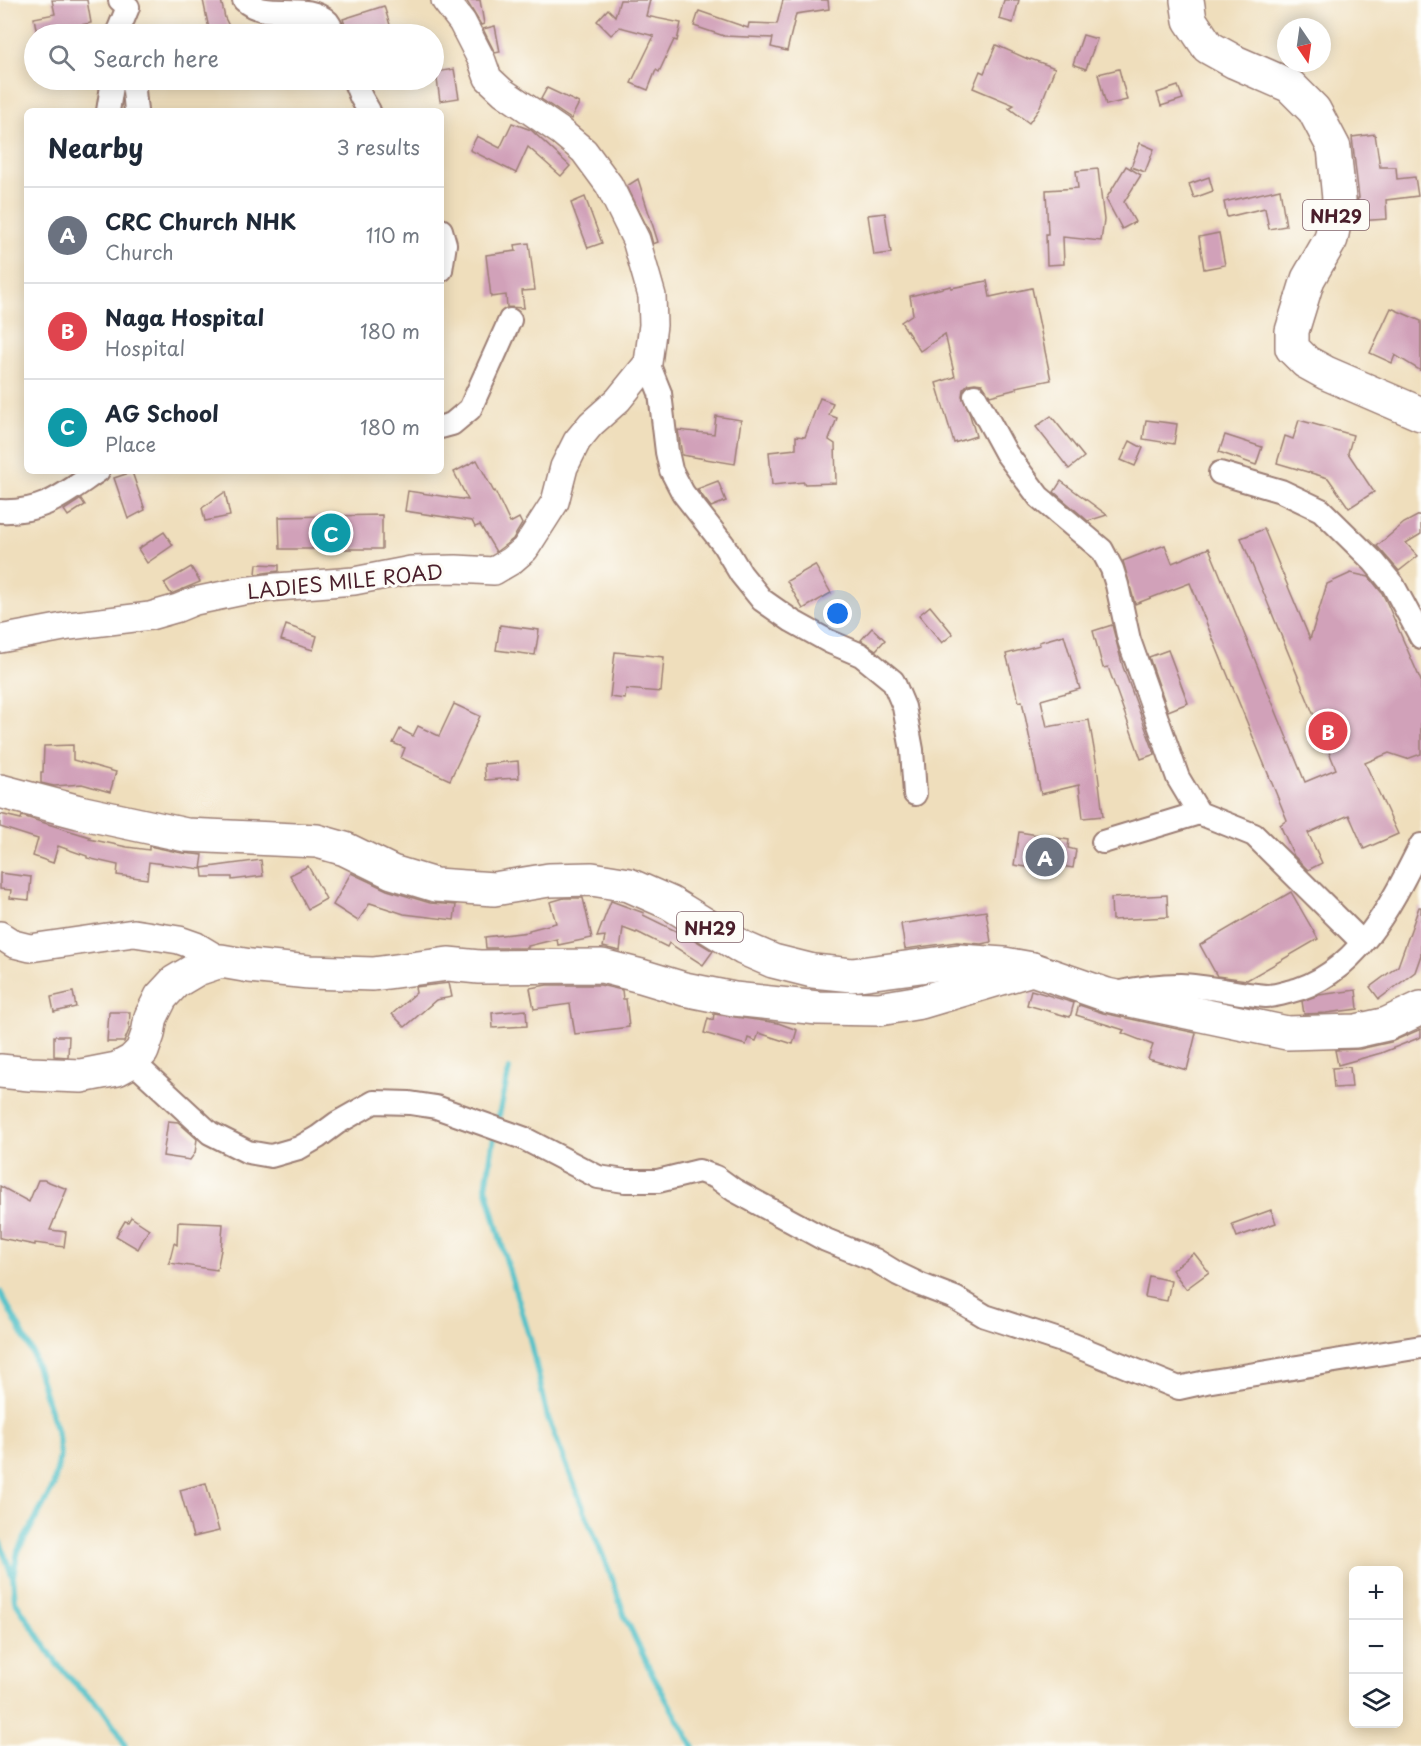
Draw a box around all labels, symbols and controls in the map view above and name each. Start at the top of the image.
north arrow [1277,18,1331,72]
search box [24,24,444,90]
icon: search [45,41,78,74]
text: Search here [93,41,219,74]
text: Nearby [48,128,143,167]
text: 3 results [337,132,420,162]
road number: NH29 [1303,200,1369,230]
text: CRC Church NHK [105,204,296,237]
text: A [60,220,75,250]
text: 110 m [366,220,420,250]
text: Church [105,237,174,267]
text: Naga Hospital [105,300,264,333]
text: B [61,316,74,346]
text: 180 m [360,316,420,346]
text: Hospital [105,333,185,363]
text: AG School [105,396,219,429]
text: C [60,412,75,442]
text: 180 m [360,412,420,442]
text: Place [105,429,156,459]
pin: C [312,510,350,556]
street label: LADIES MILE ROAD [246,556,444,606]
your location [823,599,852,628]
pin: B [1308,708,1348,754]
pin: A [1026,834,1064,880]
road number: NH29 [677,912,743,942]
map controls [1349,1566,1403,1728]
button: + [1349,1566,1403,1620]
button: − [1349,1620,1403,1674]
button: layers [1349,1674,1403,1728]

